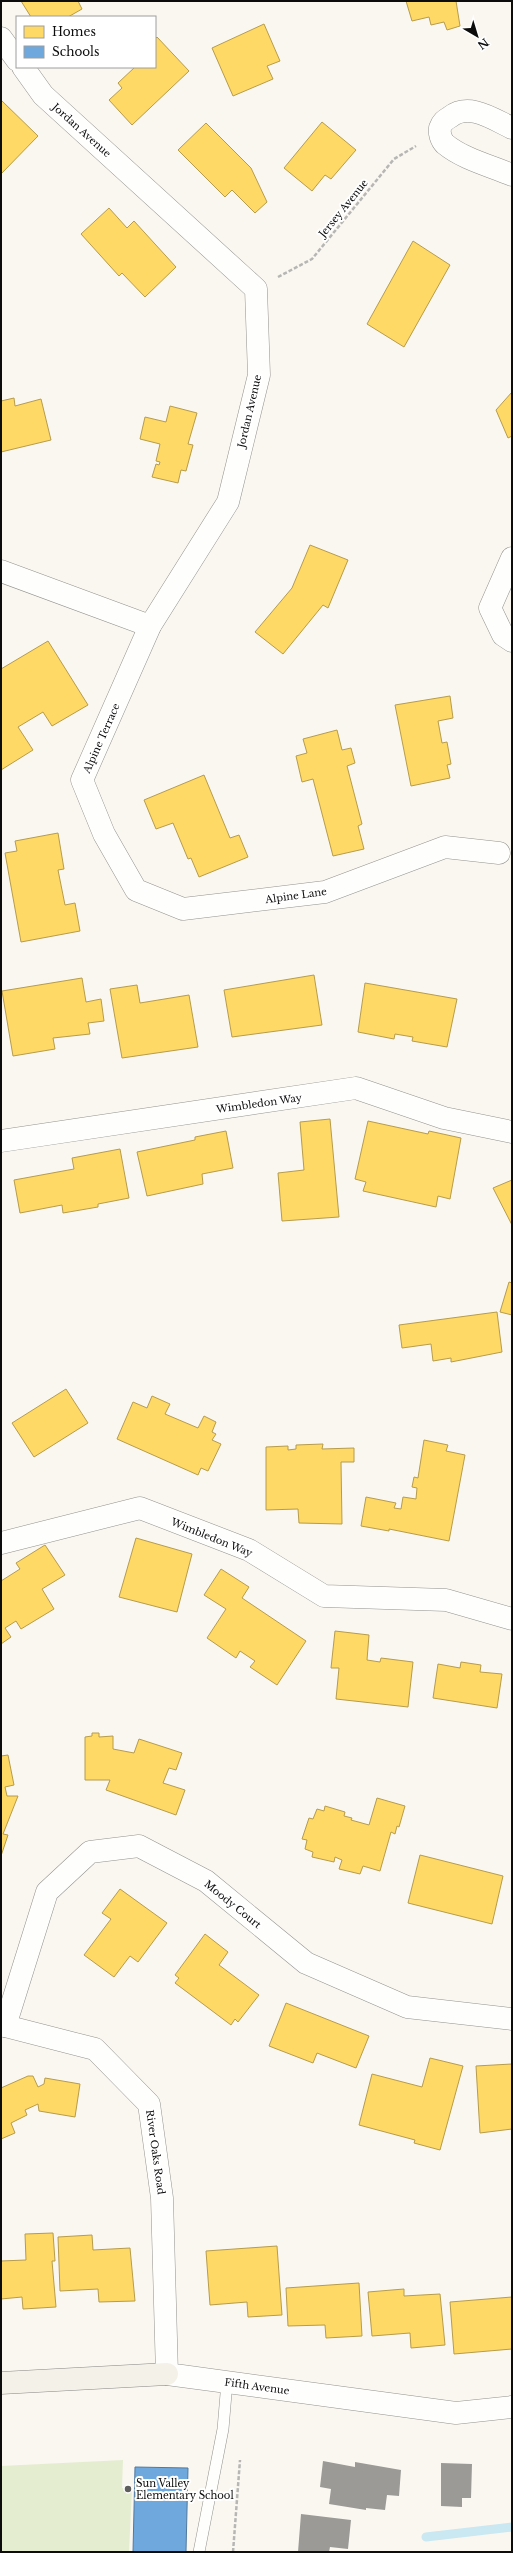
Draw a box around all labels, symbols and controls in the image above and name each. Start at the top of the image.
legend [16,16,156,68]
north arrow [457,16,497,56]
text: Homes [52,24,96,39]
text: N [474,35,492,53]
text: Schools [52,44,99,59]
street label: Jordan Avenue [48,99,114,160]
street label: Jersey Avenue [315,176,371,242]
street label: Jordan Avenue [234,373,264,451]
street label: Alpine Terrace [80,701,123,776]
street label: Alpine Lane [263,885,328,906]
street label: Wimbledon Way [214,1091,303,1116]
street label: Wimbledon Way [168,1515,255,1560]
street label: Moody Court [202,1878,264,1931]
street label: River Oaks Road [143,2109,168,2195]
street label: Fifth Avenue [224,2376,290,2398]
place label: Sun Valley Elementary School [136,2477,234,2502]
marker: Sun Valley Elementary School [123,2484,133,2494]

